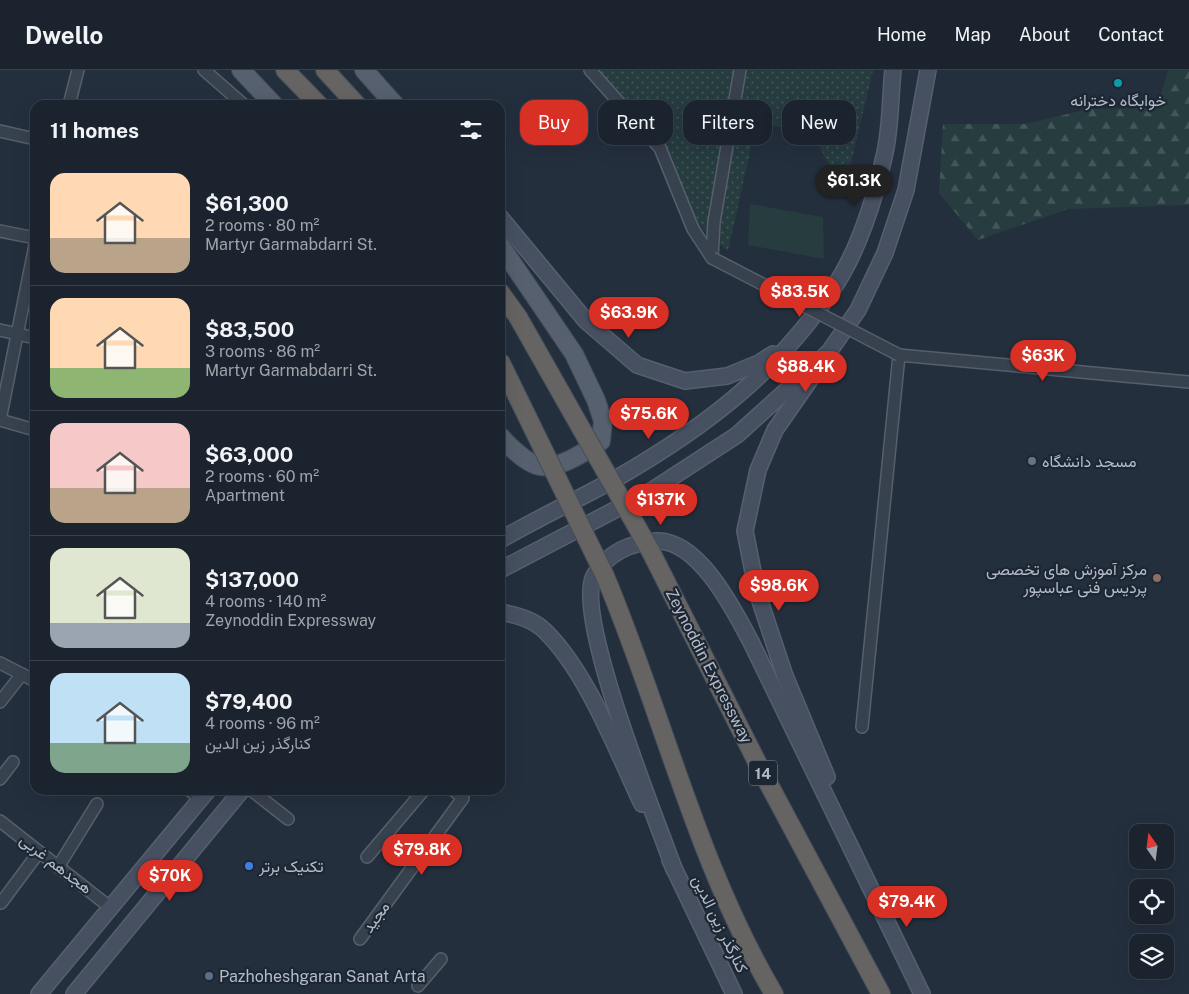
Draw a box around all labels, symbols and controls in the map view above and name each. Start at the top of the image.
text: Dwello [25,21,103,49]
text: Home [877,24,927,45]
text: Map [955,24,991,45]
text: About [1019,24,1070,45]
text: Contact [1098,24,1164,45]
marker: خوابگاه دخترانه [1112,77,1124,89]
place label: خوابگاه دخترانه [1070,91,1166,111]
chip: Buy [520,100,588,145]
chip: Rent [598,100,673,145]
chip: Filters [683,100,772,145]
chip: New [782,100,856,145]
icon: filters [457,116,485,144]
text: 11 homes [50,118,139,143]
pin: $61.3K [813,164,895,207]
text: $61.3K [827,171,881,190]
text: $61,300 [205,191,289,216]
icon: home [90,193,150,253]
text: 2 rooms · 80 m² [205,216,319,235]
text: Martyr Garmabdarri St. [205,235,377,254]
pin: $83.5K [759,276,841,318]
text: $83.5K [771,282,829,301]
pin: $63.9K [588,296,670,339]
text: $63.9K [600,303,658,322]
text: $83,500 [205,317,294,342]
icon: home [90,318,150,378]
pin: $63K [1013,340,1073,382]
text: 3 rooms · 86 m² [205,342,320,361]
text: $63K [1021,346,1065,365]
pin: $88.4K [765,350,847,393]
text: $88.4K [777,357,835,376]
text: Martyr Garmabdarri St. [205,361,377,380]
pin: $75.6K [608,398,690,440]
text: $75.6K [620,404,678,423]
text: $63,000 [205,442,293,467]
icon: home [90,443,150,503]
place label: مسجد دانشگاه [1042,452,1137,471]
marker: مسجد دانشگاه [1026,455,1038,467]
text: 2 rooms · 60 m² [205,467,319,486]
pin: $137K [626,484,696,526]
text: Apartment [205,486,285,505]
text: $137K [636,490,686,509]
place label: مرکز آموزش های تخصصی پردیس فنی عباسپور [986,560,1147,599]
text: $137,000 [205,567,299,592]
icon: home [90,568,150,628]
pin: $98.6K [738,570,820,612]
marker: مرکز آموزش های تخصصی پردیس فنی عباسپور [1151,572,1163,584]
text: $98.6K [750,576,808,595]
street label: Zeynoddin Expressway [662,585,757,747]
text: 4 rooms · 140 m² [205,592,326,611]
text: Zeynoddin Expressway [205,611,376,630]
text: $79,400 [205,689,293,714]
icon: home [90,693,150,753]
text: 4 rooms · 96 m² [205,714,320,733]
text: کنارگذر زین الدین [205,734,311,753]
road number: 14 [749,760,777,786]
north arrow [1129,824,1174,869]
map controls [1129,824,1174,979]
street label: هجدهم غربی [15,830,96,899]
pin: $79.8K [381,834,463,876]
text: $79.8K [393,840,451,859]
place label: تکنیک برتر [258,857,324,877]
pin: $70K [140,860,200,902]
marker: تکنیک برتر [243,860,255,872]
text: $70K [149,866,191,885]
street label: کنارگذر زین الدین [687,872,752,976]
button: locate [1129,879,1174,924]
pin: $79.4K [866,886,948,928]
text: $79.4K [878,892,936,911]
street label: مجید [358,898,394,936]
button: layers [1129,934,1174,979]
place label: Pazhoheshgaran Sanat Arta [219,967,426,986]
marker: Pazhoheshgaran Sanat Arta [203,970,215,982]

